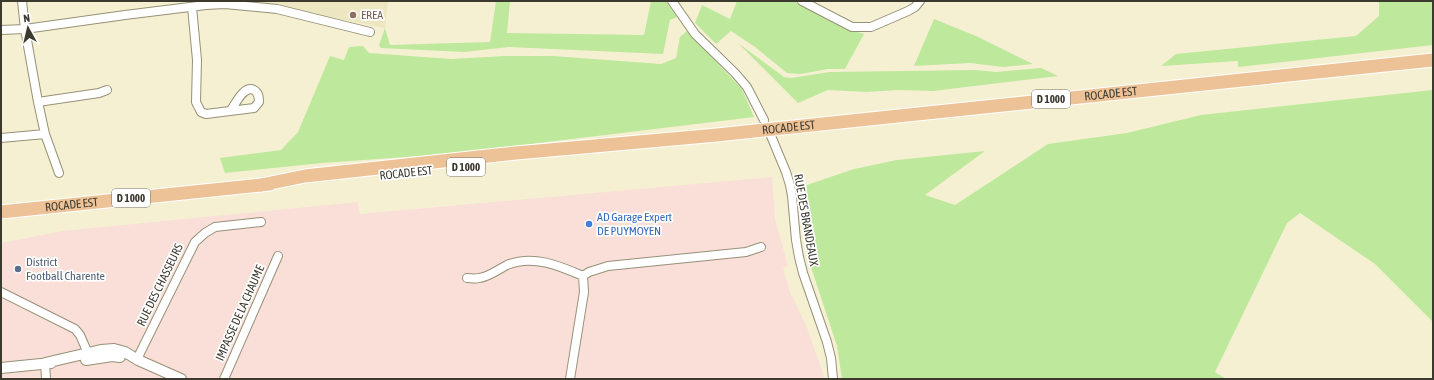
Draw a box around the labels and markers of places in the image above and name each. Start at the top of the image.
place label: EREA [361,8,383,22]
marker: EREA [348,10,358,20]
place label: AD Garage Expert DE PUYMOYEN [597,210,673,238]
marker: AD Garage Expert DE PUYMOYEN [584,219,594,229]
place label: District Football Charente [26,255,105,283]
marker: District Football Charente [13,264,23,274]

